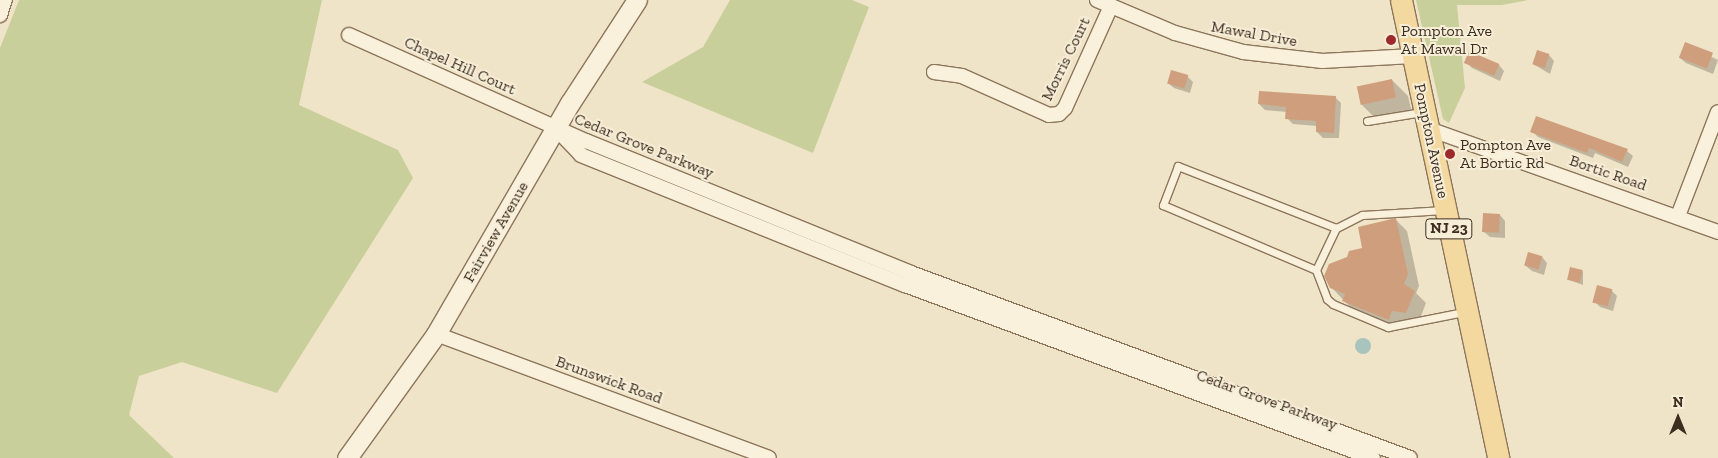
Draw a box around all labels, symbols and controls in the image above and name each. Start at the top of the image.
street label: Morris Court [1037,14,1095,104]
street label: Mawal Drive [1210,17,1298,51]
place label: Pompton Ave At Mawal Dr [1401,21,1493,59]
street label: Chapel Hill Court [401,33,519,99]
marker: Pompton Ave At Mawal Dr [1385,34,1397,46]
street label: Pompton Avenue [1409,82,1453,200]
street label: Cedar Grove Parkway [571,109,717,183]
place label: Pompton Ave At Bortic Rd [1460,135,1552,173]
marker: Pompton Ave At Bortic Rd [1444,148,1456,160]
street label: Bortic Road [1567,151,1649,195]
street label: Fairview Avenue [459,178,533,286]
road number: NJ 23 [1425,216,1473,242]
street label: Brunswick Road [553,352,665,408]
street label: Cedar Grove Parkway [1194,365,1340,435]
north arrow [1653,393,1703,443]
text: N [1673,394,1683,411]

